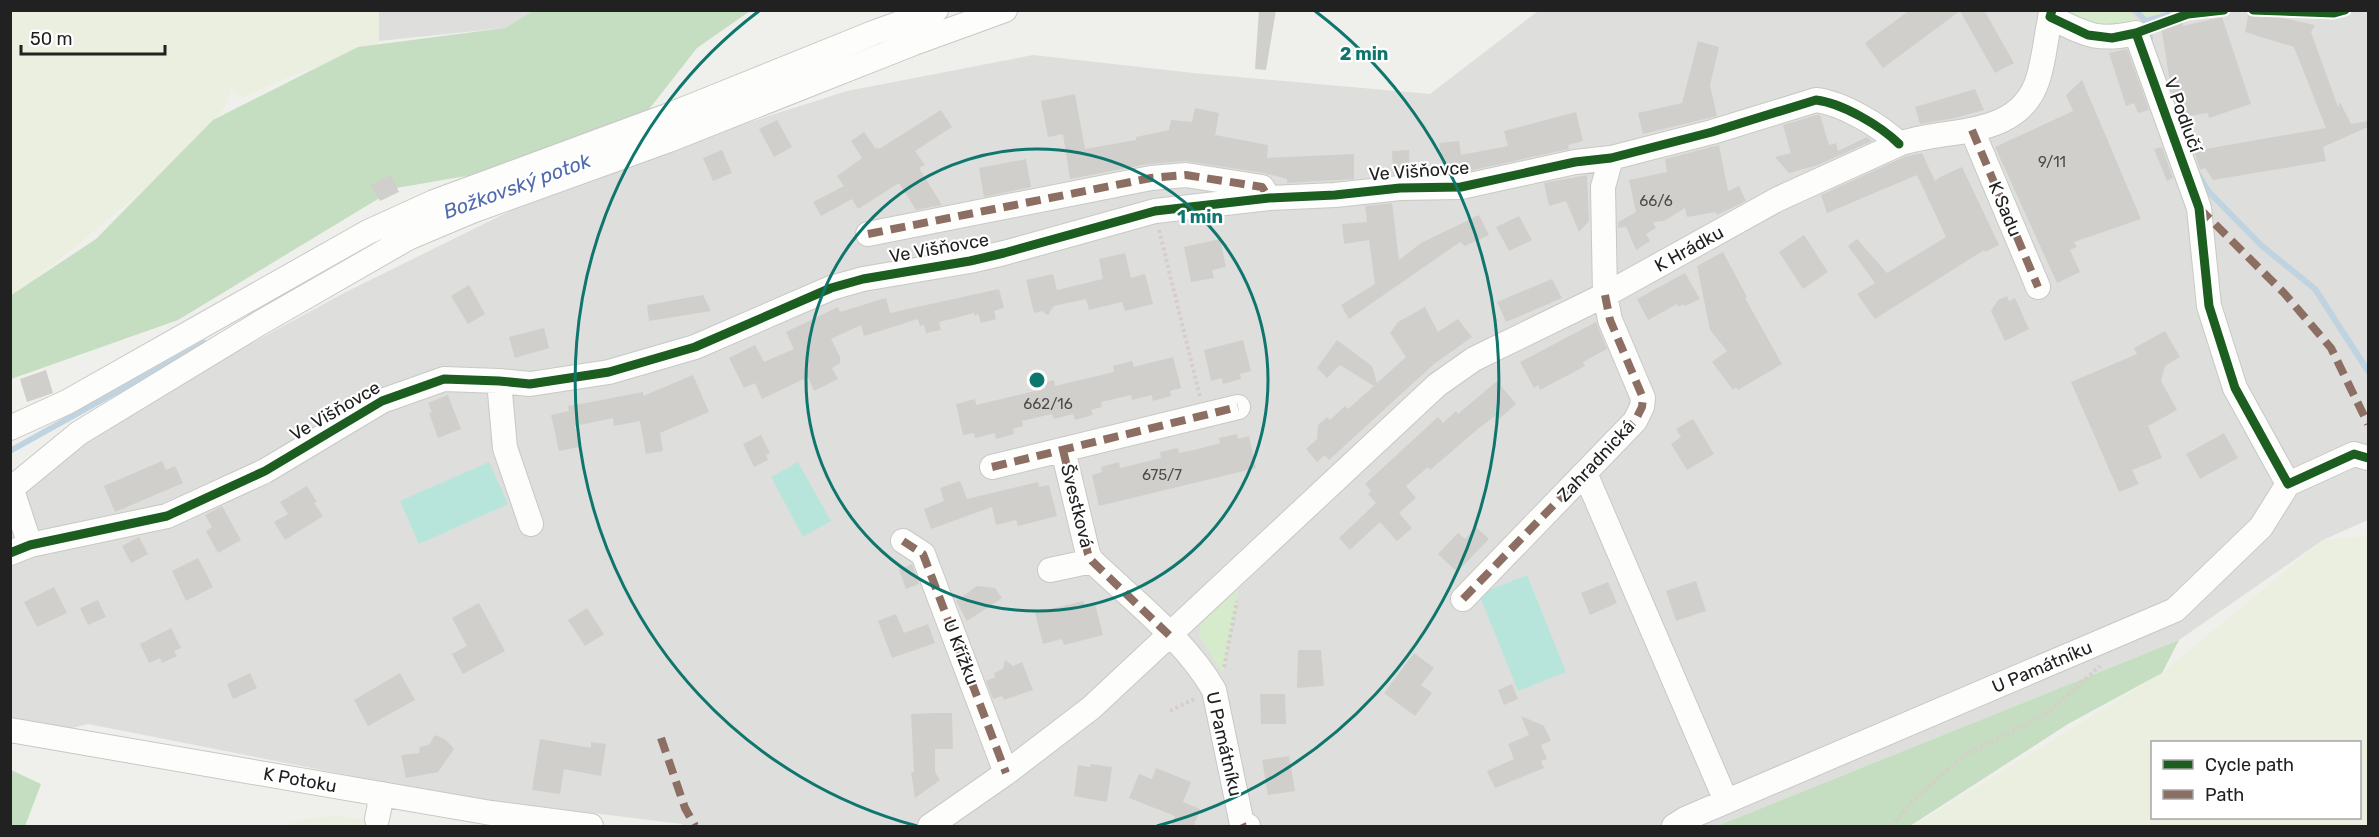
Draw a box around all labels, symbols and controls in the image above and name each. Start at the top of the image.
scale bar [21,18,165,56]
text: 50 m [30,28,73,50]
text: 2 min [1340,43,1388,65]
street label: V Podlučí [2159,75,2207,157]
water label: Božkovský potok [440,148,595,224]
house number: 9/11 [2038,153,2066,171]
street label: Ve Višňovce [1368,157,1470,185]
street label: K Sadu [1984,178,2026,240]
house number: 66/6 [1639,192,1673,210]
text: 1 min [1177,206,1223,228]
street label: K Hrádku [1651,221,1727,277]
street label: Ve Višňovce [888,228,990,268]
centre of rings [1027,370,1047,390]
street label: Ve Višňovce [286,376,384,446]
house number: 662/16 [1023,395,1073,413]
street label: Zahradnická [1553,416,1639,506]
street label: Švestková [1056,462,1098,550]
house number: 675/7 [1142,466,1182,484]
street label: U Křížku [938,616,984,688]
street label: U Památníku [1989,636,2095,698]
street label: U Památníku [1201,690,1247,798]
legend [2151,741,2361,819]
text: Cycle path [2205,754,2294,776]
street label: K Potoku [262,763,338,797]
text: Path [2205,784,2244,806]

